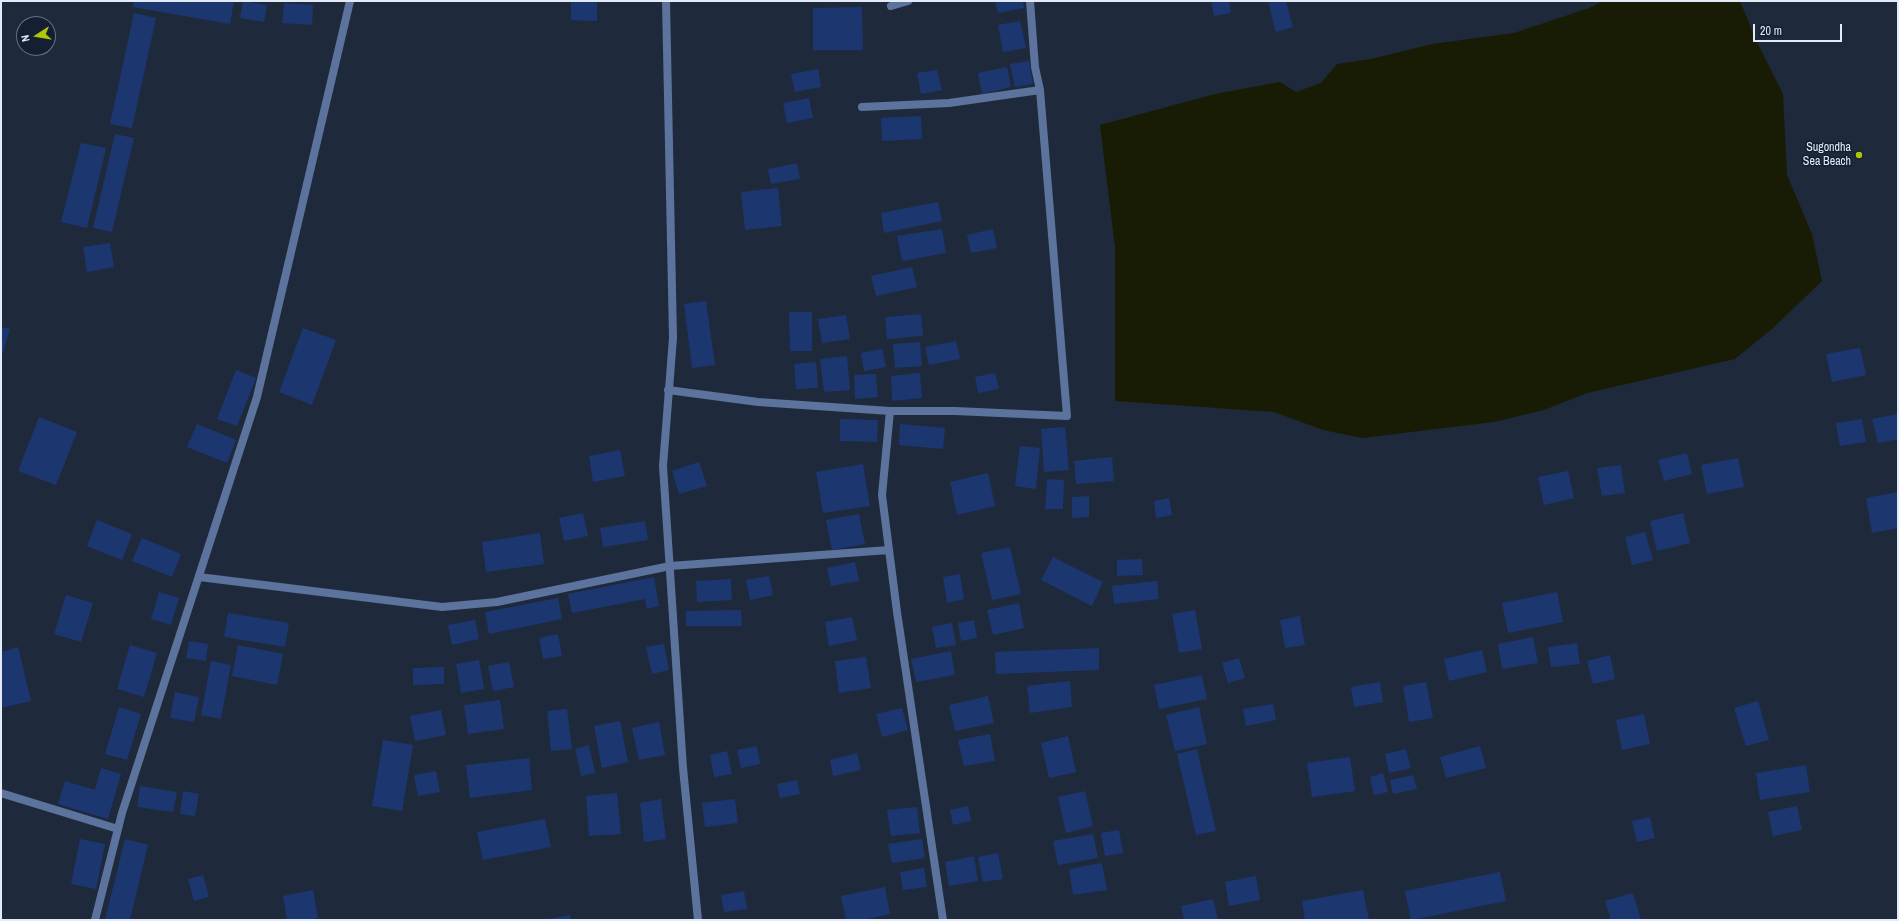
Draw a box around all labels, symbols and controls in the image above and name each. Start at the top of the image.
north arrow [16,16,56,56]
scale bar [1755,16,1844,42]
text: 20 m [1760,23,1782,39]
text: N [18,34,33,43]
place label: Sugondha Sea Beach [1803,141,1851,169]
marker: Sugondha Sea Beach [1854,150,1864,160]

